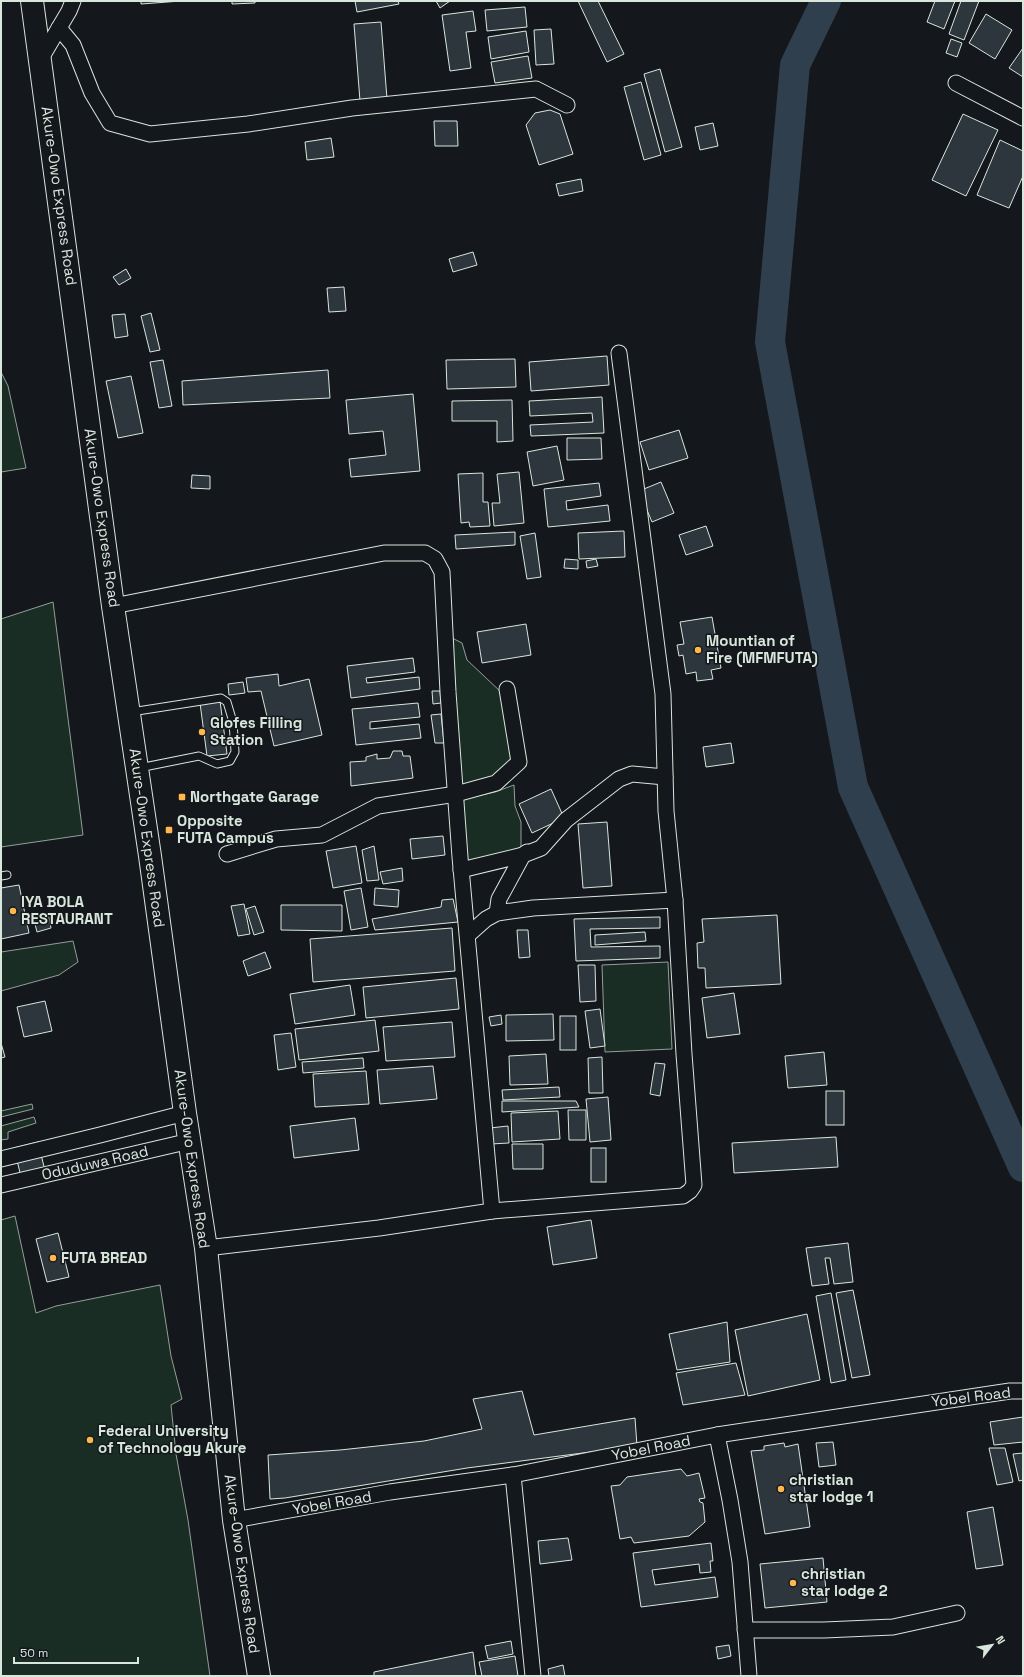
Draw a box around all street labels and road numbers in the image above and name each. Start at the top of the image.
street label: Akure-Owo Express Road [38,105,81,287]
street label: Akure-Owo Express Road [81,427,124,609]
street label: Akure-Owo Express Road [126,747,169,929]
street label: Akure-Owo Express Road [171,1068,214,1250]
street label: Oduduwa Road [40,1141,150,1184]
street label: Yobel Road [930,1382,1012,1411]
street label: Yobel Road [610,1431,692,1464]
street label: Akure-Owo Express Road [221,1473,264,1655]
street label: Yobel Road [291,1486,373,1519]

